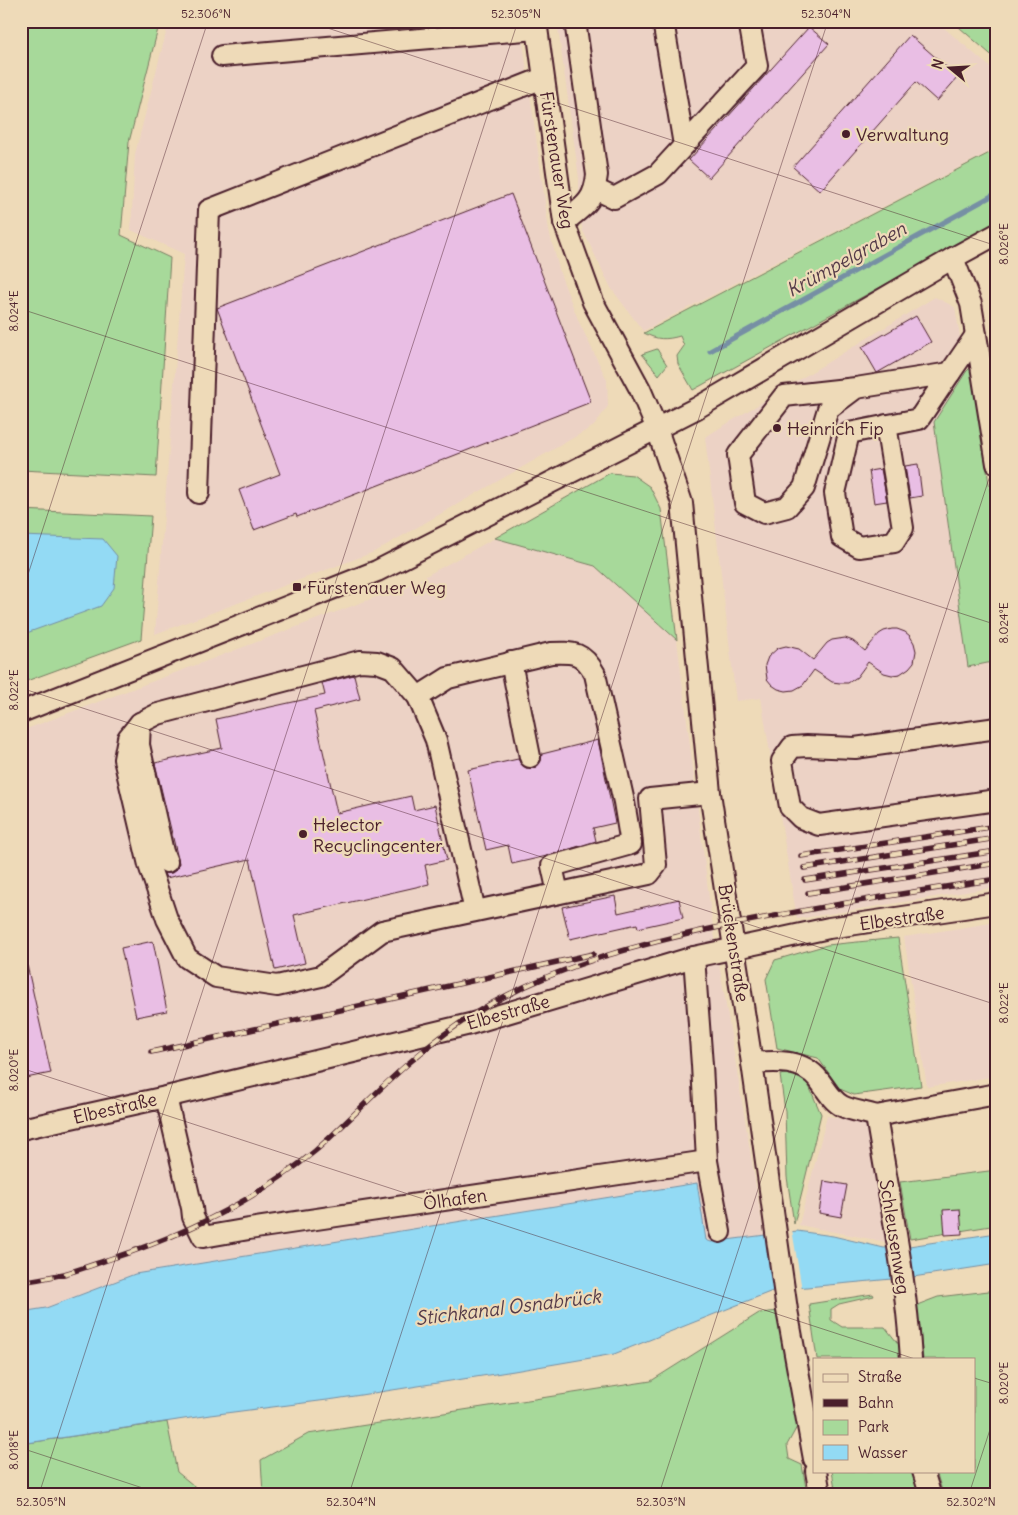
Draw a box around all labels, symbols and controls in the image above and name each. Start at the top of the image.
text: 52.306°N [181,6,231,21]
text: 52.305°N [491,6,541,21]
text: 52.304°N [801,6,851,21]
north arrow [926,42,976,92]
text: N [928,57,948,71]
street label: Fürstenauer Weg [535,90,579,230]
place label: Verwaltung [856,123,949,146]
marker: Verwaltung [840,128,852,140]
water label: Krümpelgraben [782,216,911,302]
text: 8.026°E [996,223,1011,265]
text: 8.024°E [6,290,21,332]
place label: Heinrich Fip [787,417,884,440]
marker: Heinrich Fip [771,422,783,434]
place label: Fürstenauer Weg [307,576,446,599]
marker: Fürstenauer Weg [291,581,303,593]
text: 8.024°E [996,602,1011,644]
text: 8.022°E [6,669,21,711]
place label: Helector Recyclingcenter [313,813,443,857]
marker: Helector Recyclingcenter [297,828,309,840]
street label: Brückenstraße [713,882,755,1004]
street label: Elbestraße [858,901,946,935]
text: 8.022°E [996,982,1011,1024]
street label: Elbestraße [464,989,552,1035]
text: 8.020°E [6,1049,21,1091]
street label: Elbestraße [71,1087,159,1129]
street label: Schleusenweg [875,1178,915,1296]
street label: Ölhafen [422,1183,488,1215]
water label: Stichkanal Osnabrück [414,1284,603,1330]
legend [813,1358,976,1472]
text: 8.020°E [996,1362,1011,1404]
text: Straße [858,1367,902,1386]
text: Bahn [858,1393,894,1412]
text: Park [858,1417,889,1436]
text: 8.018°E [6,1430,21,1470]
text: Wasser [858,1443,908,1462]
text: 52.305°N [16,1494,66,1509]
text: 52.304°N [326,1494,376,1509]
text: 52.303°N [636,1494,686,1509]
text: 52.302°N [946,1494,996,1509]

